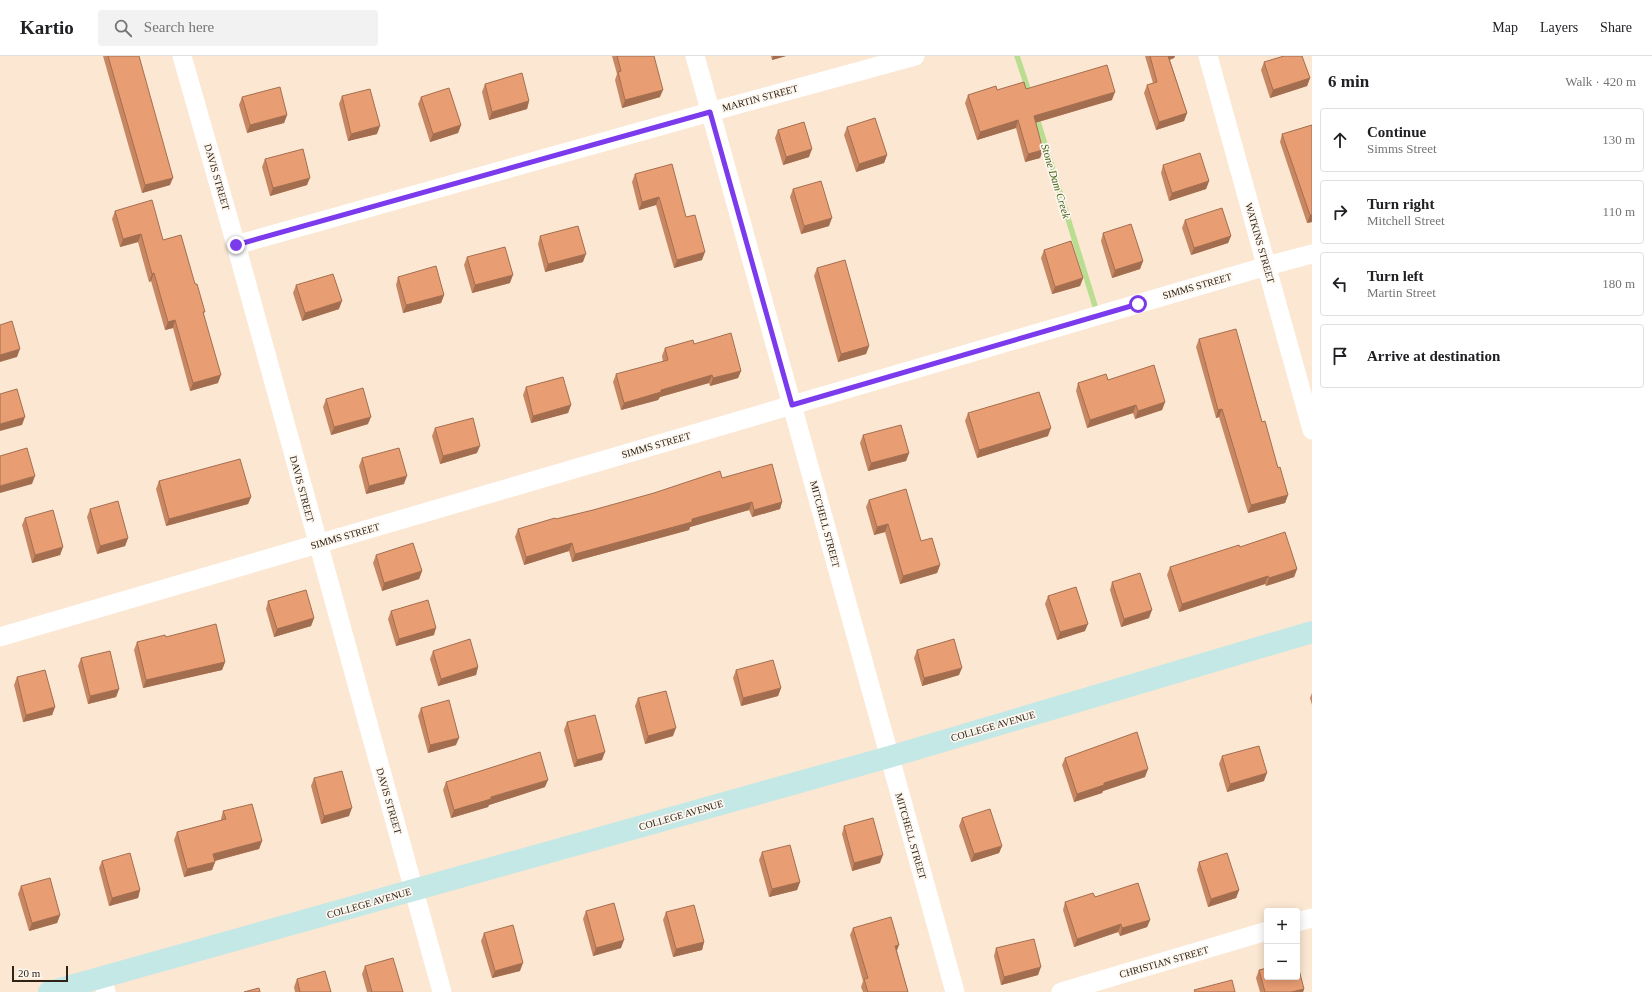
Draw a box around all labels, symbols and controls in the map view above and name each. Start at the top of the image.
search box [98,10,378,46]
text: Kartio [20,17,74,38]
icon: search [112,17,134,39]
text: Search here [144,19,214,35]
text: Map [1492,20,1518,35]
text: Layers [1540,20,1578,35]
text: Share [1600,20,1632,35]
text: 6 min [1328,72,1369,91]
text: Walk · 420 m [1565,74,1636,89]
street label: MARTIN STREET [721,83,799,113]
text: Continue [1367,124,1426,140]
icon: ahead [1329,129,1351,151]
text: 130 m [1602,132,1635,147]
text: Simms Street [1367,141,1437,156]
water label: Stone Dam Creek [1039,142,1073,221]
street label: DAVIS STREET [202,143,232,211]
text: Turn right [1367,196,1434,212]
icon: right [1329,201,1351,223]
street label: WATKINS STREET [1243,202,1277,284]
text: 110 m [1603,204,1635,219]
text: Mitchell Street [1367,213,1445,228]
route end [227,236,245,254]
text: Turn left [1367,268,1424,284]
street label: SIMMS STREET [1161,271,1233,301]
icon: left [1329,273,1351,295]
text: 180 m [1602,276,1635,291]
text: Martin Street [1367,285,1436,300]
route start [1129,295,1147,313]
icon: arrive [1329,345,1351,367]
text: Arrive at destination [1367,348,1500,364]
street label: SIMMS STREET [620,430,692,460]
street label: DAVIS STREET [288,455,316,523]
street label: MITCHELL STREET [808,479,842,569]
street label: SIMMS STREET [309,521,381,551]
street label: COLLEGE AVENUE [950,709,1036,743]
street label: DAVIS STREET [374,767,404,835]
street label: MITCHELL STREET [893,792,929,880]
street label: COLLEGE AVENUE [638,798,724,832]
street label: COLLEGE AVENUE [326,886,412,920]
map controls [1264,908,1300,980]
button: + [1264,908,1300,944]
street label: CHRISTIAN STREET [1118,944,1210,980]
button: − [1264,944,1300,980]
scale bar [12,964,68,983]
text: 20 m [18,967,40,979]

